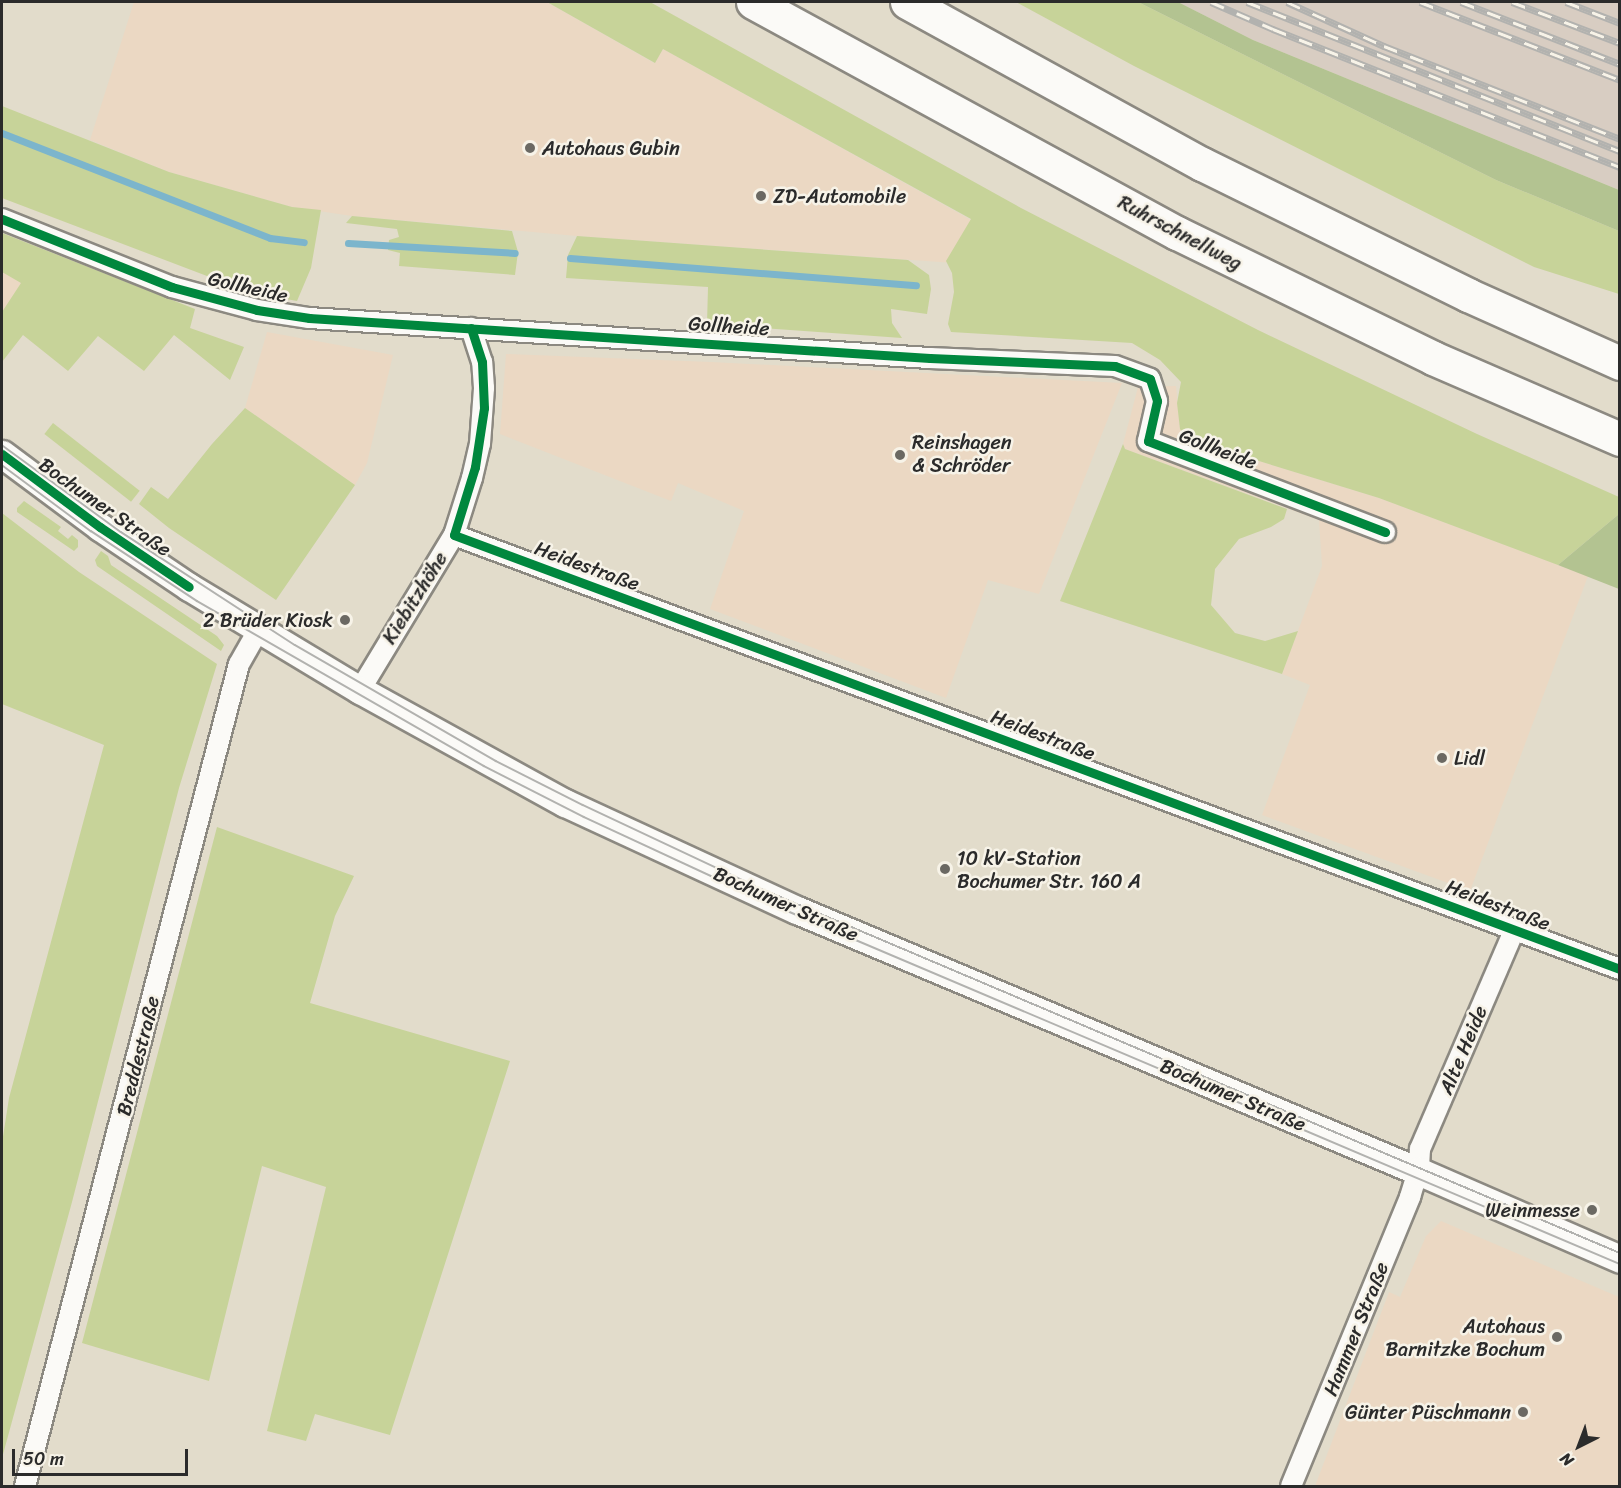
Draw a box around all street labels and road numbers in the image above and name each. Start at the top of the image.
street label: Ruhrschnellweg [1114,190,1246,276]
street label: Gollheide [206,266,290,308]
street label: Gollheide [688,311,770,341]
street label: Gollheide [1176,423,1260,475]
street label: Bochumer Straße [34,452,176,562]
street label: Heidestraße [531,536,643,596]
street label: Kiebitzhöhe [377,548,453,648]
street label: Heidestraße [987,704,1099,766]
street label: Bochumer Straße [710,861,862,947]
street label: Heidestraße [1442,874,1554,936]
street label: Breddestraße [112,994,164,1118]
street label: Alte Heide [1434,1002,1492,1098]
street label: Bochumer Straße [1157,1053,1309,1137]
street label: Hammer Straße [1318,1259,1394,1399]

